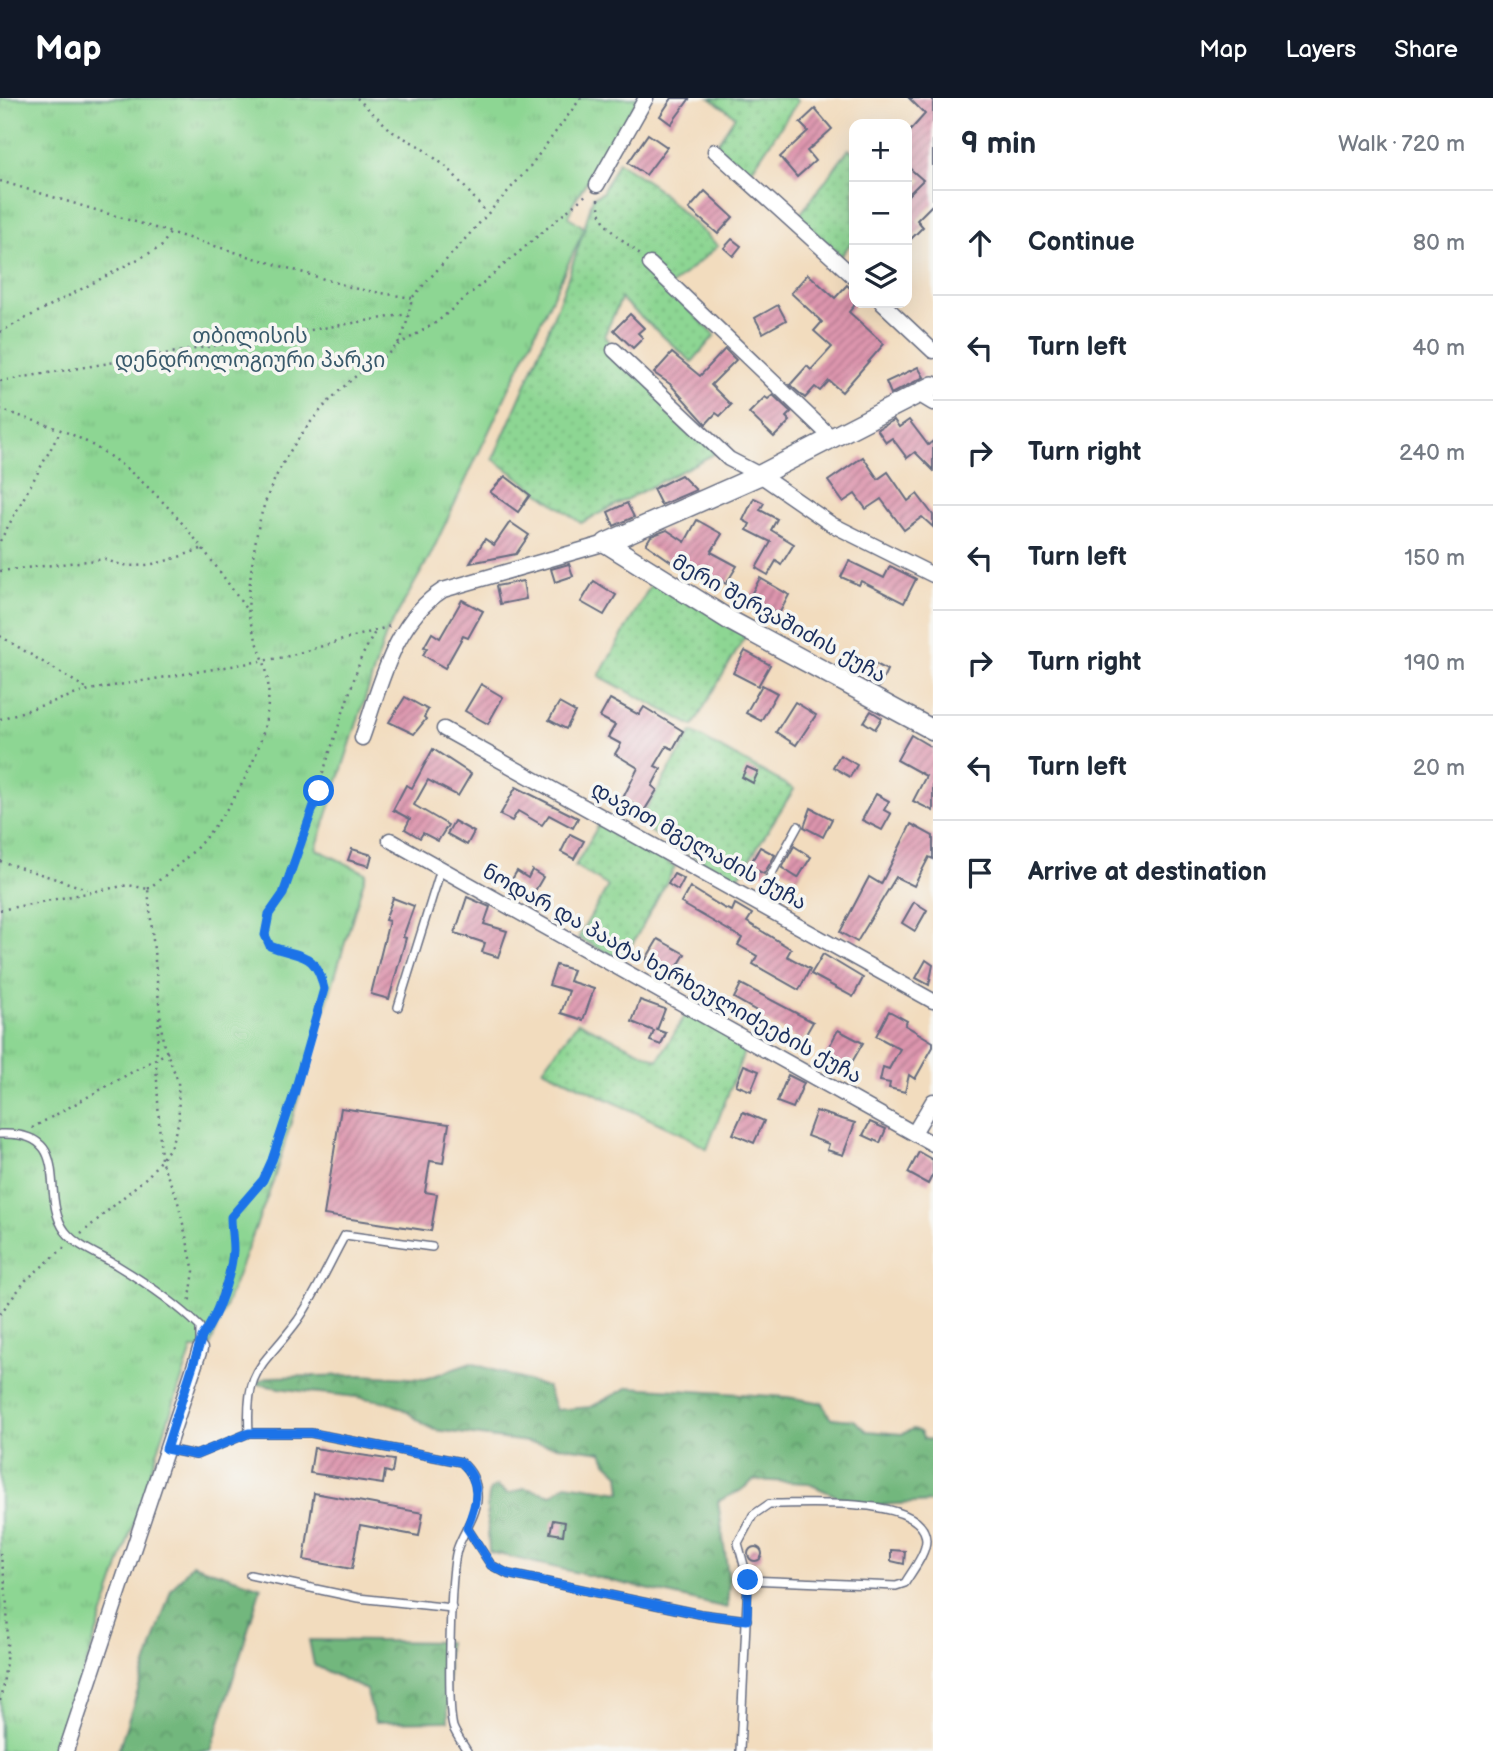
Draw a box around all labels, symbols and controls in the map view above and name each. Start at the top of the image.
text: Map [35,29,101,69]
text: Map [1199,35,1247,64]
text: Layers [1285,35,1356,64]
text: Share [1394,35,1458,64]
map controls [849,119,912,308]
button: + [849,119,912,182]
text: 9 min [961,126,1036,162]
text: Walk · 720 m [1338,130,1465,158]
button: − [849,182,912,245]
icon: ahead [961,224,999,262]
text: Continue [1028,227,1135,258]
text: 80 m [1413,229,1465,257]
button: layers [849,245,912,308]
park label: თბილისის დენდროლოგიური პარკი [115,324,385,373]
icon: left [961,329,999,367]
text: Turn left [1028,332,1127,363]
text: 40 m [1412,334,1465,362]
icon: right [961,434,999,472]
text: Turn right [1028,437,1141,468]
text: 240 m [1399,439,1465,467]
icon: left [961,539,999,577]
text: Turn left [1028,542,1127,573]
text: 150 m [1404,544,1465,572]
street label: მერი შერვაშიძის ქუჩა [668,550,890,688]
icon: right [961,644,999,682]
text: Turn right [1028,647,1141,678]
text: 190 m [1404,649,1465,677]
icon: left [961,749,999,787]
text: Turn left [1028,752,1127,783]
text: 20 m [1413,754,1465,782]
route start [303,775,334,806]
street label: დავით მგელაძის ქუჩა [587,776,811,916]
icon: arrive [961,854,999,892]
text: Arrive at destination [1028,857,1267,888]
street label: ნოდარ და პაატა ხერხეულიძეების ქუჩა [478,859,866,1089]
route end [732,1564,763,1595]

